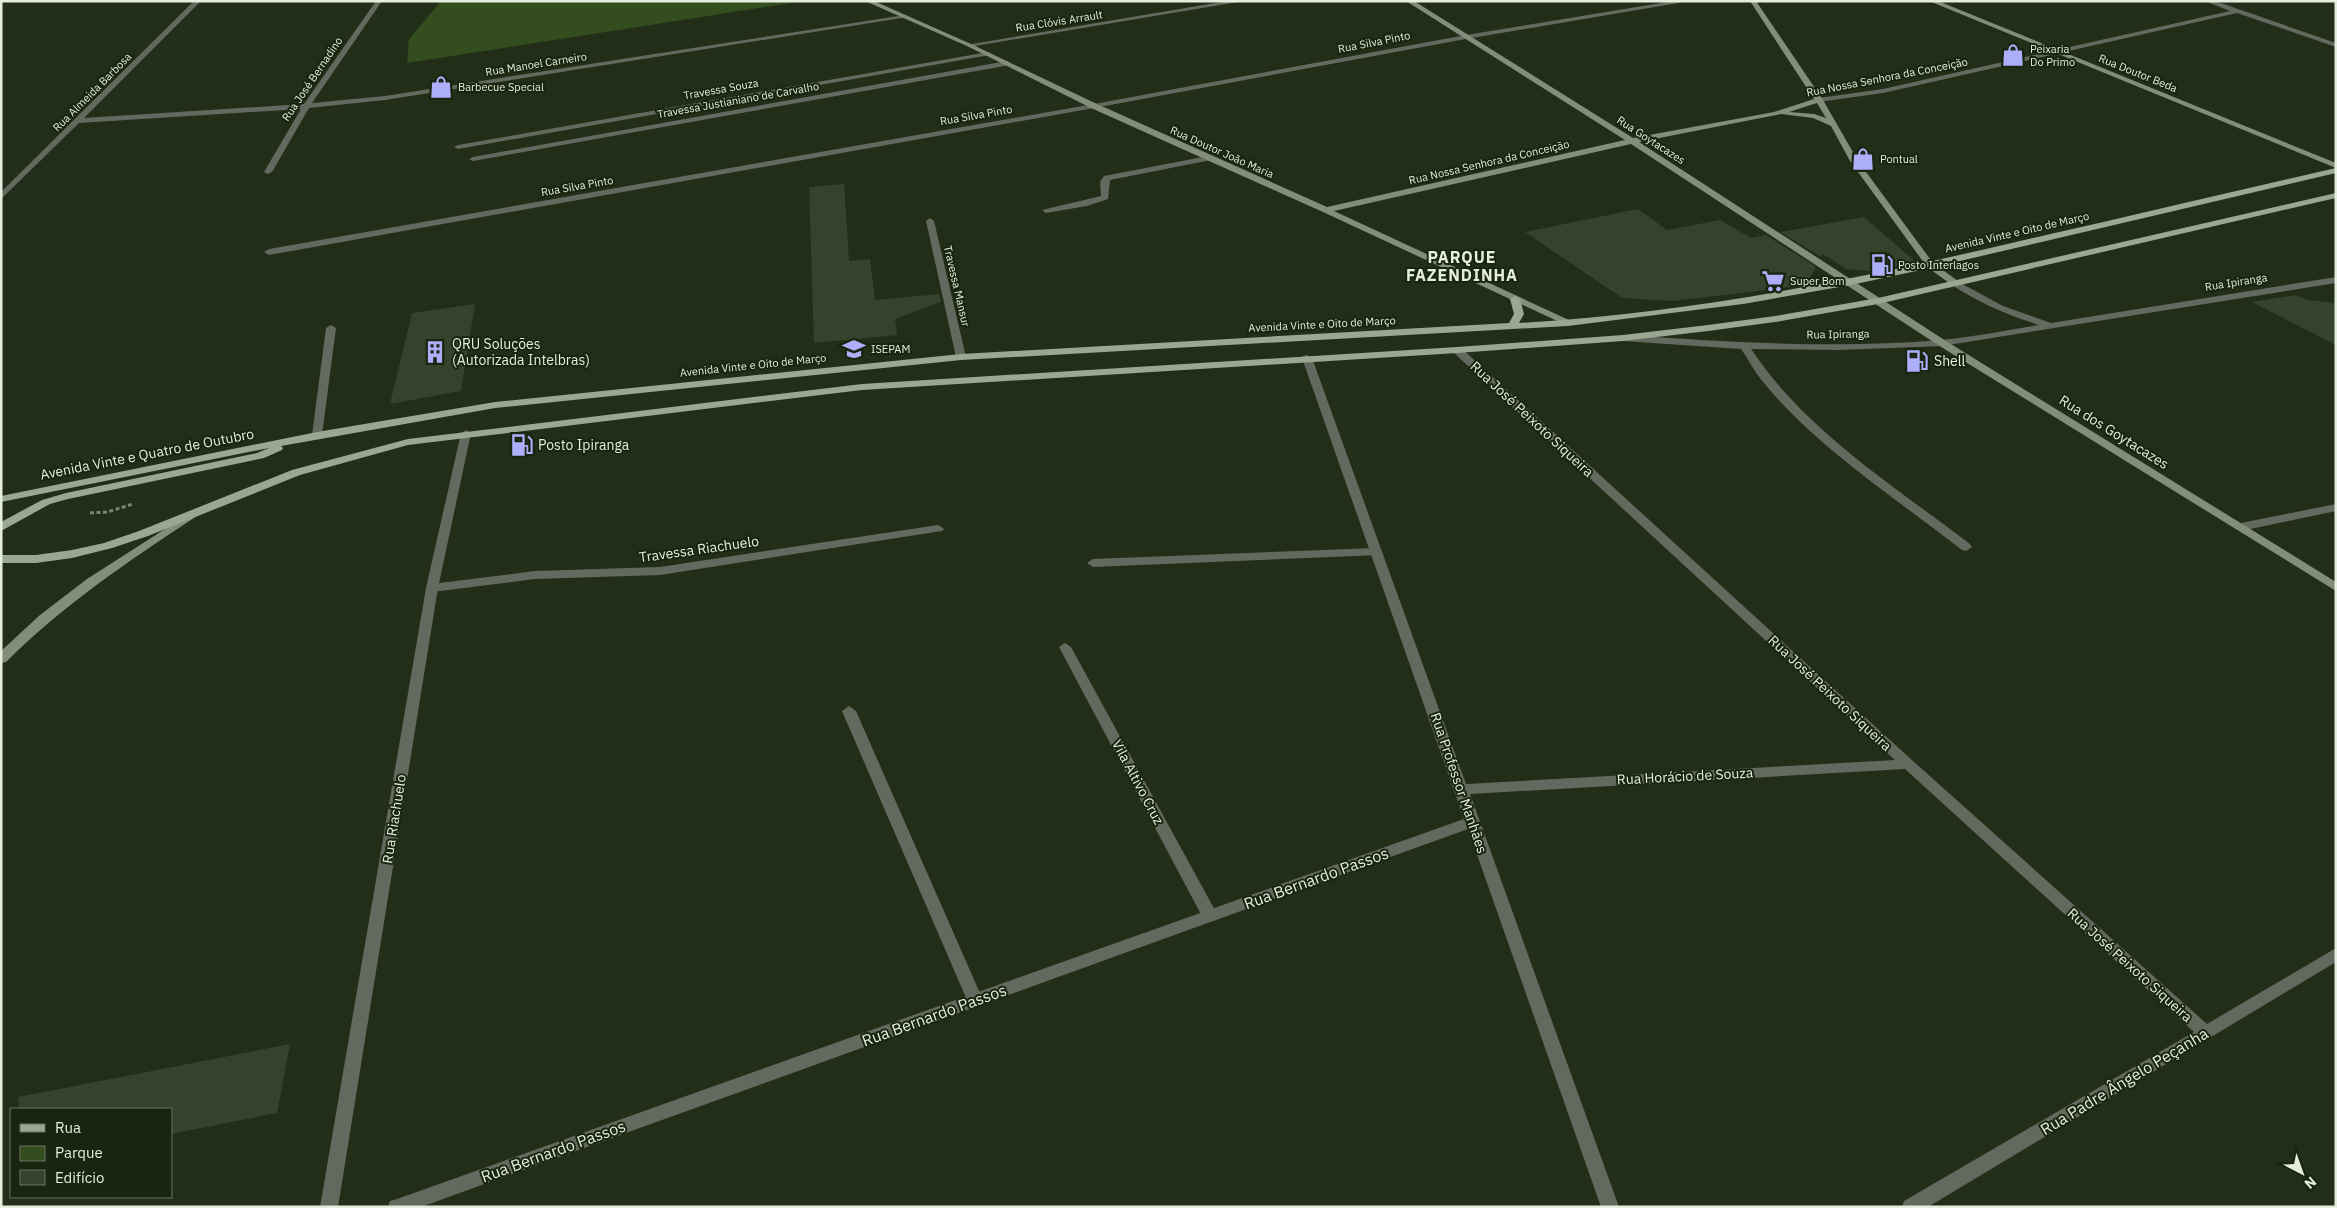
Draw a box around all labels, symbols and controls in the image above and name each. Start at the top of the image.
street label: Rua Clóvis Arrault [1015,7,1104,35]
street label: Rua Silva Pinto [1337,28,1411,56]
street label: Rua José Bernadino [279,34,345,124]
shop icon: Peixaria Do Primo [2000,42,2026,68]
place label: Peixaria Do Primo [2030,42,2075,69]
street label: Rua Manoel Carneiro [484,49,588,79]
street label: Rua Almeida Barbosa [50,50,134,134]
street label: Rua Doutor Beda [2097,51,2180,95]
street label: Rua Nossa Senhora da Conceição [1805,54,1969,100]
shop icon: Barbecue Special [428,74,454,100]
street label: Travessa Souza [682,76,760,102]
street label: Travessa Justianiano de Carvalho [656,79,820,121]
place label: Barbecue Special [458,80,544,94]
street label: Rua Silva Pinto [939,102,1013,128]
street label: Rua Goytacazes [1614,113,1688,167]
street label: Rua Doutor João Maria [1168,123,1276,181]
street label: Rua Nossa Senhora da Conceição [1407,137,1571,187]
shop icon: Pontual [1850,146,1876,172]
place label: Pontual [1880,152,1918,166]
street label: Rua Silva Pinto [540,173,614,199]
street label: Avenida Vinte e Oito de Março [1944,209,2090,255]
street label: Travessa Mansur [941,244,973,328]
district label: PARQUE FAZENDINHA [1406,247,1518,285]
fuel station icon: Posto Interlagos [1869,252,1895,278]
place label: Posto Interlagos [1898,258,1979,272]
supermarket icon: Super Bom [1760,268,1786,294]
street label: Rua Ipiranga [2204,270,2268,294]
place label: Super Bom [1790,274,1845,288]
street label: Avenida Vinte e Oito de Março [1248,313,1396,335]
street label: Rua Ipiranga [1806,326,1870,342]
place label: QRU Soluções (Autorizada Intelbras) [452,335,590,369]
school or university icon: ISEPAM [841,336,867,362]
building icon: QRU Soluções (Autorizada Intelbras) [422,339,448,365]
place label: ISEPAM [871,342,910,356]
fuel station icon: Shell [1904,348,1930,374]
street label: Avenida Vinte e Oito de Março [679,350,827,380]
place label: Shell [1934,352,1966,370]
street label: Rua José Peixoto Siqueira [1467,357,1598,481]
street label: Rua dos Goytacazes [2056,391,2172,473]
street label: Avenida Vinte e Quatro de Outubro [38,424,256,484]
fuel station icon: Posto Ipiranga [509,432,535,458]
place label: Posto Ipiranga [538,436,630,454]
street label: Travessa Riachuelo [638,532,760,566]
street label: Rua José Peixoto Siqueira [1765,631,1896,755]
street label: Rua Professor Manhães [1426,710,1492,856]
street label: Vila Altivo Cruz [1108,736,1168,828]
street label: Rua Horácio de Souza [1616,763,1754,789]
street label: Rua Riachuelo [378,773,410,865]
street label: Rua Bernardo Passos [1241,843,1391,913]
street label: Rua José Peixoto Siqueira [2064,904,2197,1026]
street label: Rua Bernardo Passos [859,980,1009,1050]
street label: Rua Padre Ângelo Peçanha [2036,1023,2212,1139]
legend [10,1108,172,1198]
street label: Rua Bernardo Passos [478,1116,628,1186]
text: Rua [55,1118,81,1137]
text: Parque [55,1143,103,1162]
north arrow [2277,1148,2327,1198]
text: Edifício [55,1168,104,1187]
text: N [2301,1173,2320,1193]

